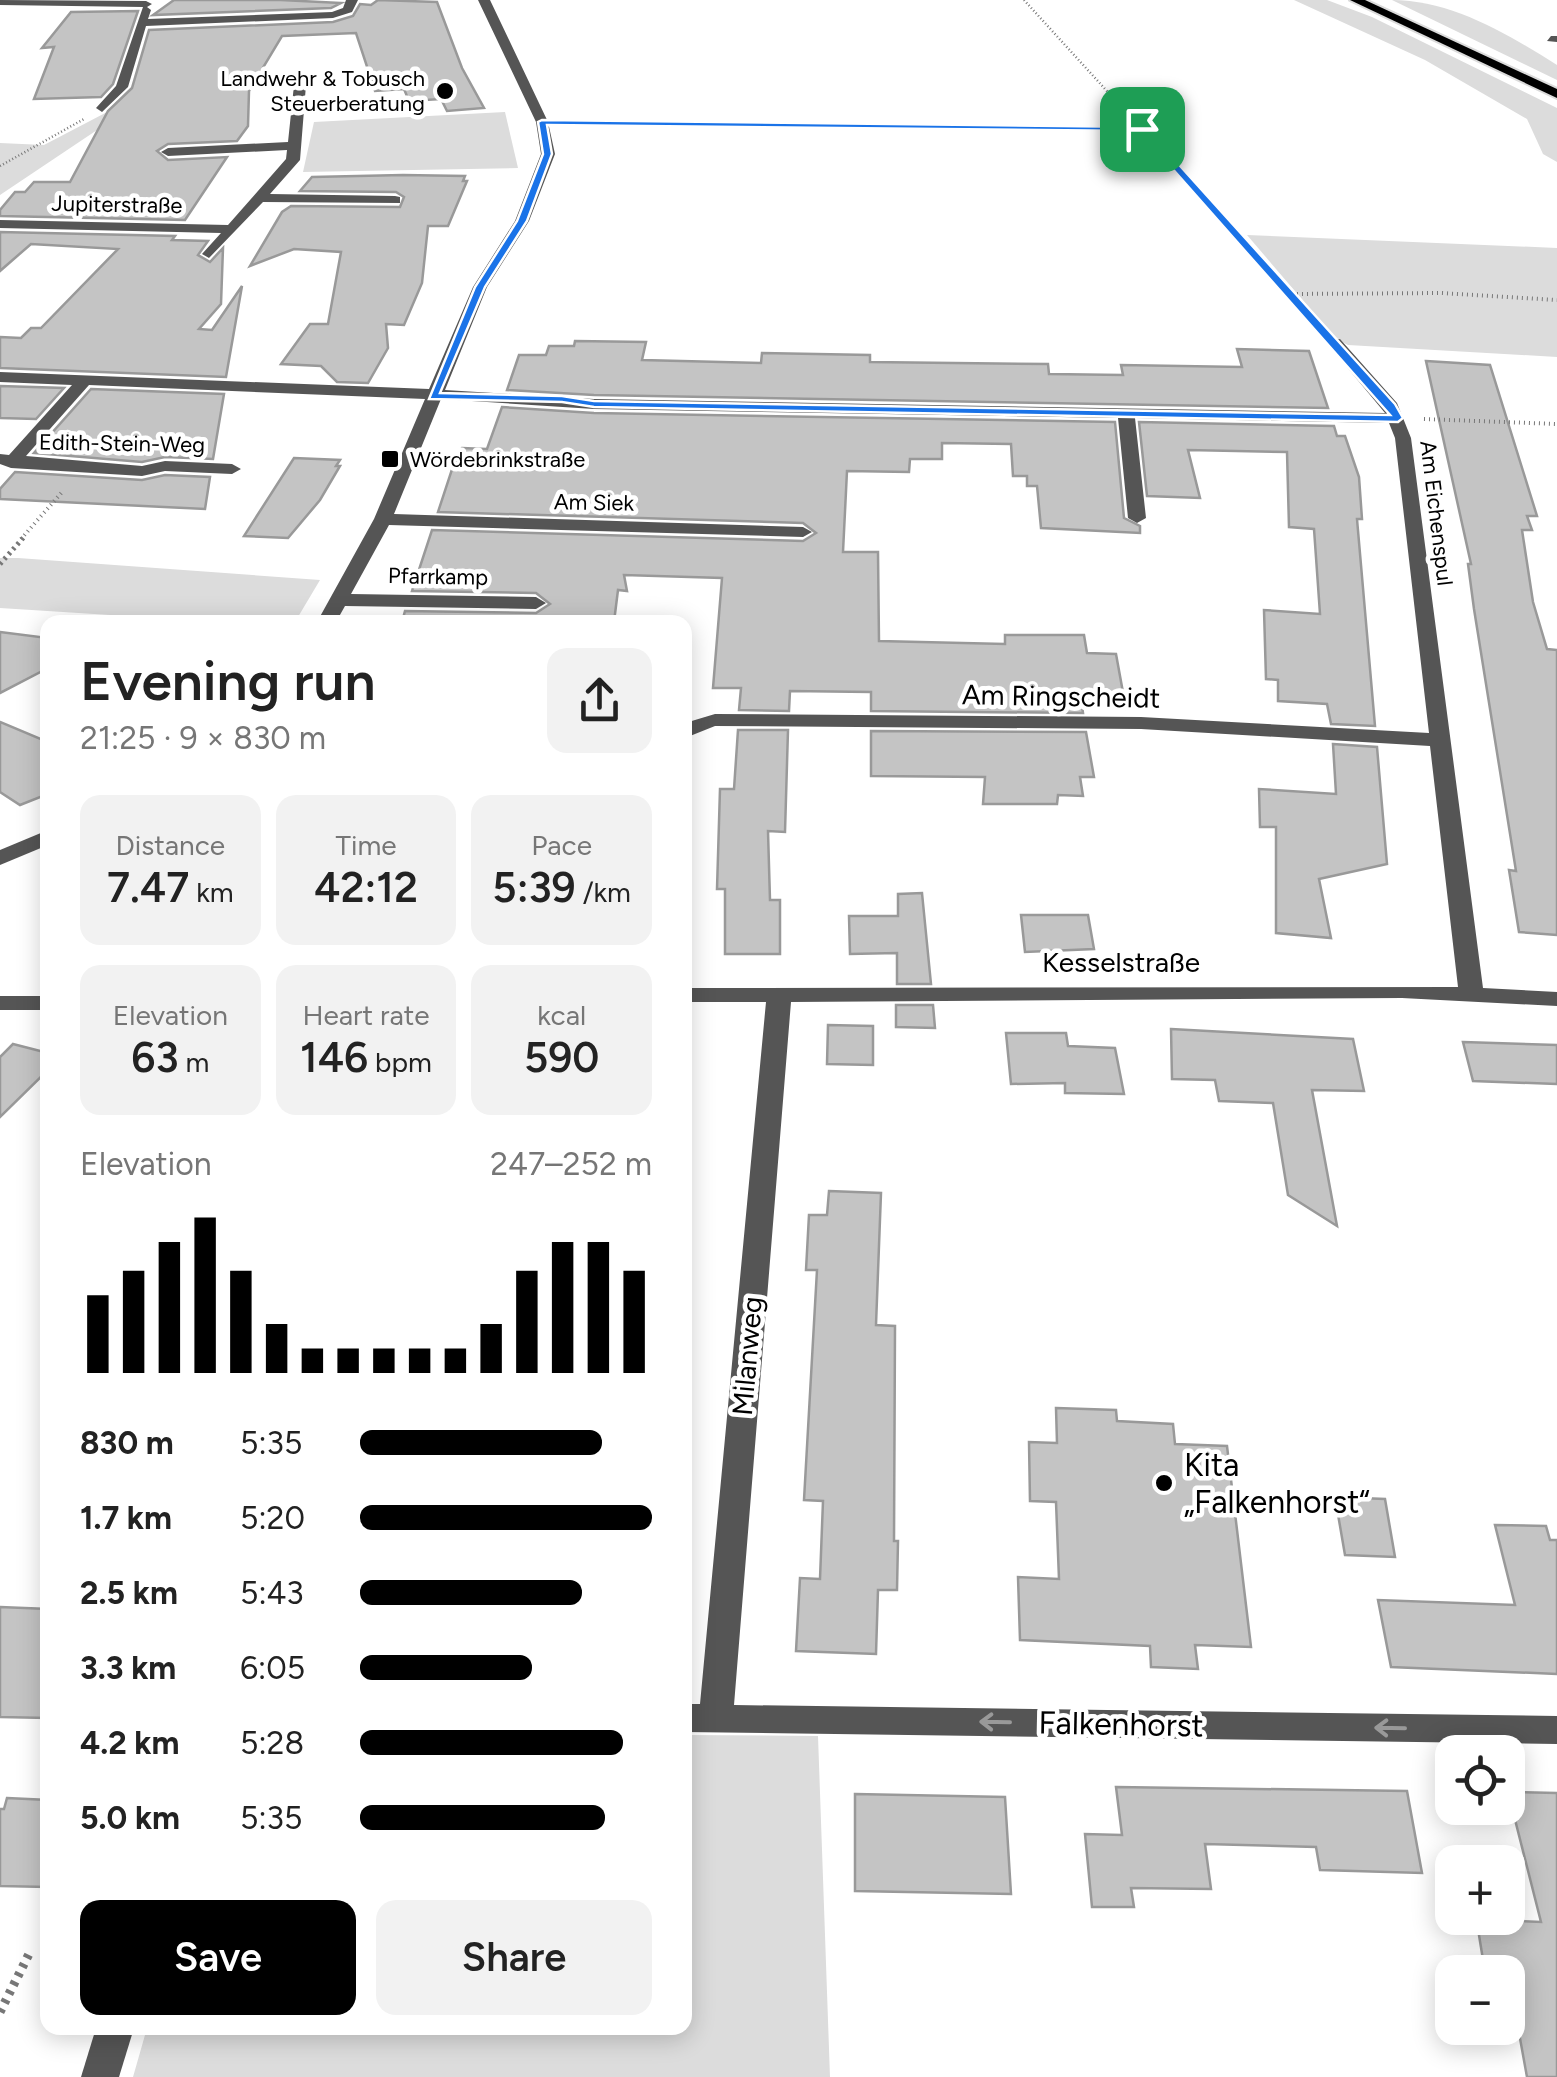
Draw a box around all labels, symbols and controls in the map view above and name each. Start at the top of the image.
place label: Landwehr & Tobusch Steuerberatung [220,65,425,117]
marker: Landwehr & Tobusch Steuerberatung [434,80,456,102]
pin [1100,87,1185,172]
icon: arrive [1115,102,1170,157]
street label: Jupiterstraße [51,190,183,219]
street label: Edith-Stein-Weg [39,429,205,458]
street label: Am Eichenspul [1414,439,1459,587]
place label: Wördebrinkstraße [410,446,585,473]
marker: Wördebrinkstraße [379,448,401,470]
street label: Am Siek [554,488,635,517]
street label: Pfarrkamp [388,562,488,591]
text: Evening run [80,648,376,714]
button: share [547,648,652,753]
street label: Am Ringscheidt [962,677,1160,715]
text: 21:25 · 9 × 830 m [80,719,326,757]
text: Distance [115,828,225,862]
text: Time [335,828,397,862]
text: Pace [531,828,592,862]
text: 7.47 [107,862,189,913]
text: 42:12 [314,862,418,913]
text: 5:39 [492,862,576,913]
text: km [189,875,234,909]
text: /km [576,875,631,909]
street label: Kesselstraße [1042,945,1200,979]
text: Elevation [113,998,228,1032]
text: Heart rate [302,998,430,1032]
text: kcal [537,998,586,1032]
text: 63 [131,1032,179,1083]
text: 146 [300,1032,368,1083]
text: 590 [524,1032,599,1083]
text: m [179,1045,209,1079]
text: bpm [368,1045,432,1079]
text: Elevation [80,1145,212,1183]
text: 247–252 m [490,1145,652,1183]
street label: Milanweg [725,1295,769,1417]
text: 830 m [80,1424,174,1462]
text: 5:35 [240,1424,302,1462]
place label: Kita „Falkenhorst“ [1184,1446,1370,1521]
marker: Kita „Falkenhorst“ [1153,1472,1175,1494]
text: 1.7 km [80,1499,172,1537]
text: 5:20 [240,1499,305,1537]
text: 2.5 km [80,1574,178,1612]
text: 5:43 [240,1574,304,1612]
text: 3.3 km [80,1649,176,1687]
text: 6:05 [240,1649,305,1687]
street label: Falkenhorst [1038,1704,1204,1744]
one-way arrow [979,1713,1011,1732]
one-way arrow [1374,1718,1406,1738]
text: 4.2 km [80,1724,179,1762]
text: 5:28 [240,1724,304,1762]
map controls [1435,1735,1525,2045]
button: locate [1435,1735,1525,1825]
text: 5.0 km [80,1799,180,1837]
text: 5:35 [240,1799,302,1837]
button: + [1435,1845,1525,1935]
button: Save [80,1900,356,2015]
button: Share [376,1900,652,2015]
button: − [1435,1955,1525,2045]

